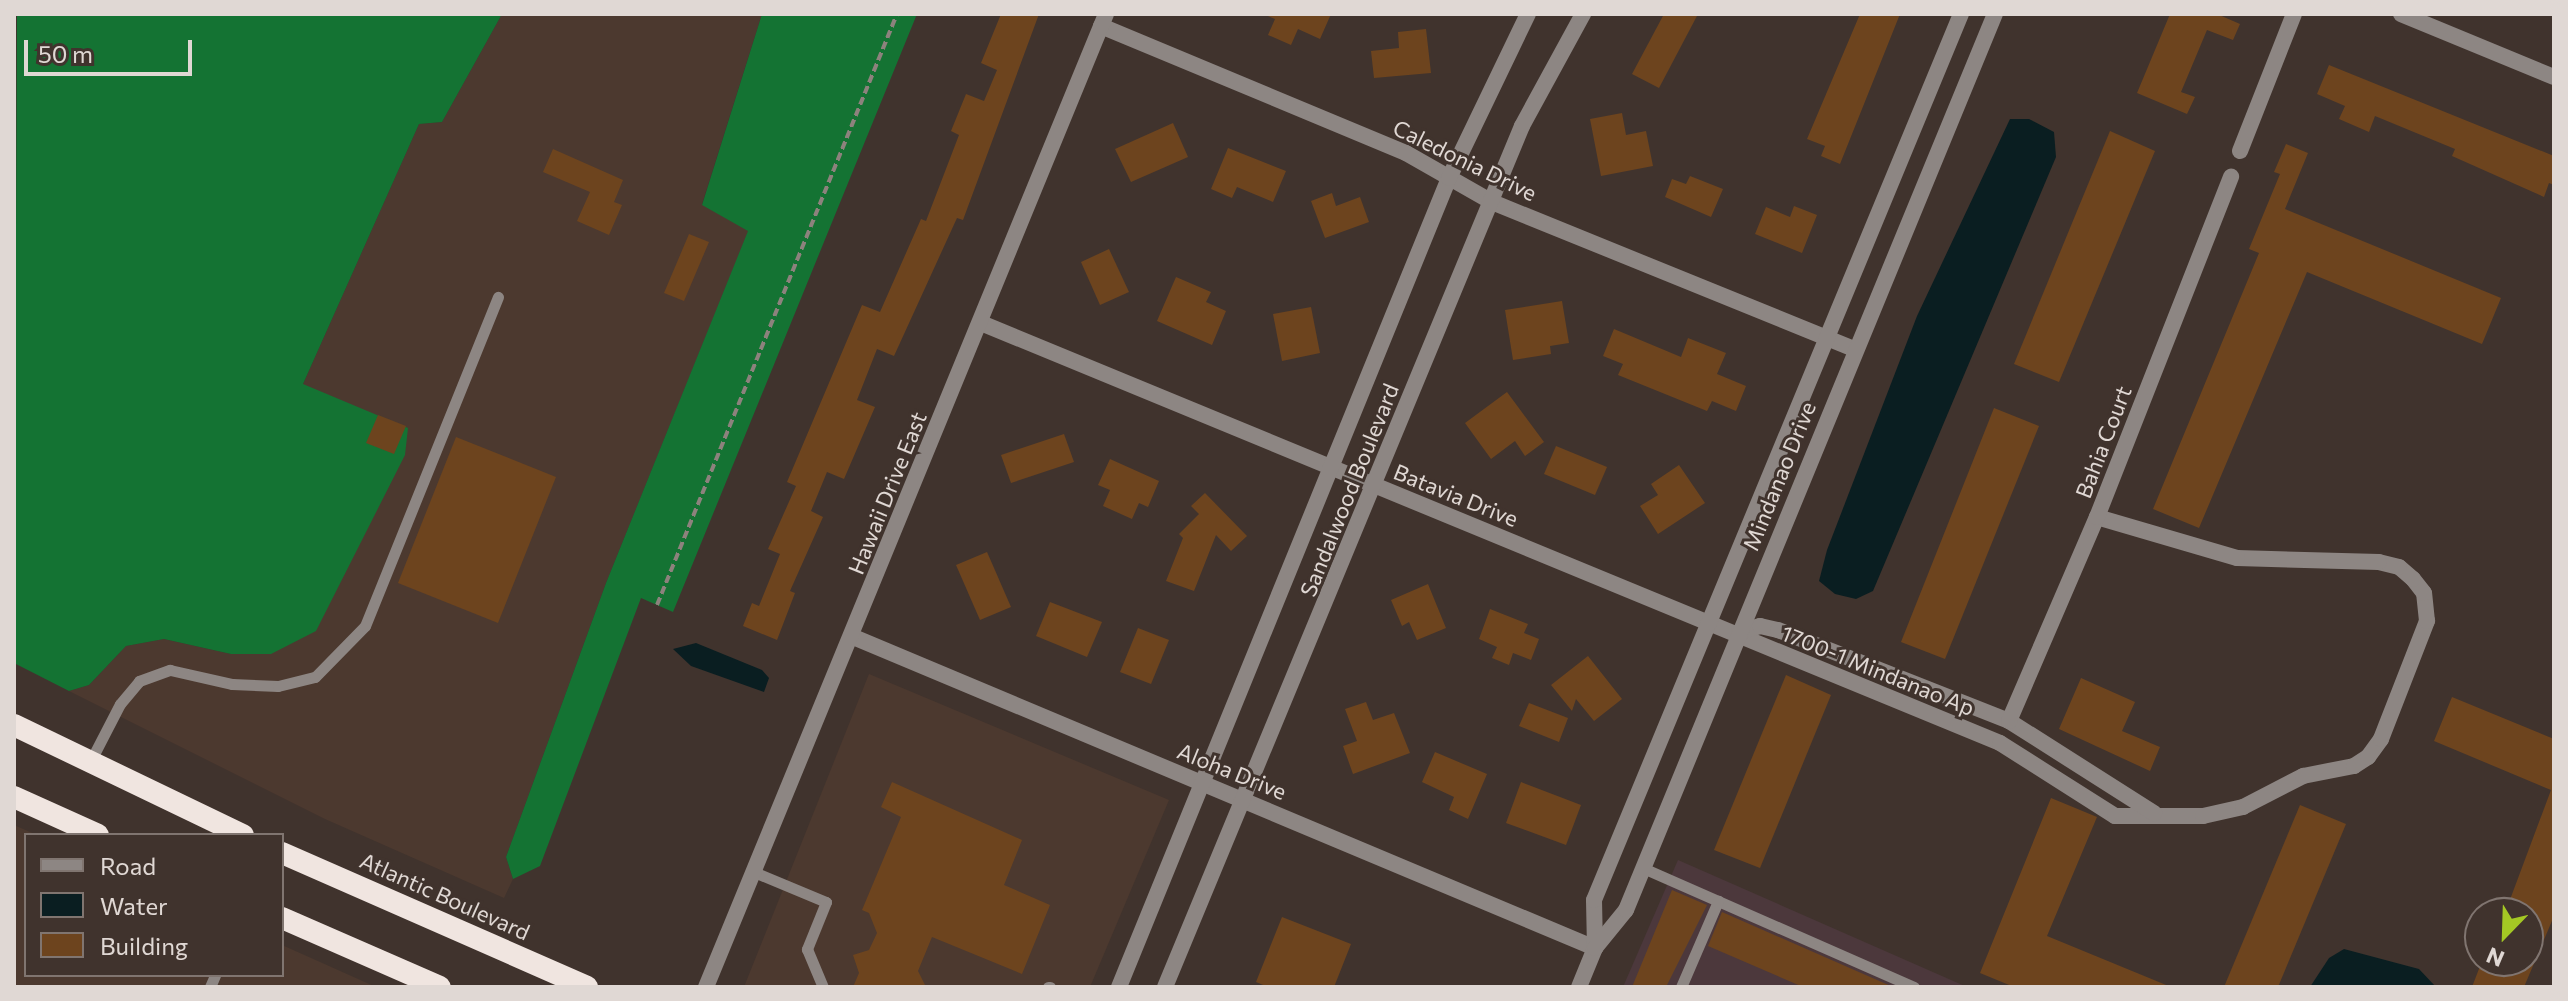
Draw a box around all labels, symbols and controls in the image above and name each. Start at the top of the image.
scale bar [28,24,196,74]
text: 50 m [38,39,93,68]
street label: Caledonia Drive [1389,114,1541,206]
street label: Sandalwood Boulevard [1294,380,1404,600]
street label: Bahia Court [2070,382,2136,502]
street label: Mindanao Drive [1737,398,1821,554]
street label: Hawaii Drive East [842,408,932,578]
street label: Batavia Drive [1390,458,1522,532]
street label: 1700-1 Mindanao Ap [1778,619,1978,721]
street label: Aloha Drive [1174,737,1290,805]
legend [24,833,284,977]
street label: Atlantic Boulevard [356,847,534,945]
text: Road [100,851,156,880]
text: Water [100,891,168,920]
north arrow [2464,897,2544,977]
text: Building [100,931,188,960]
text: N [2482,942,2508,973]

